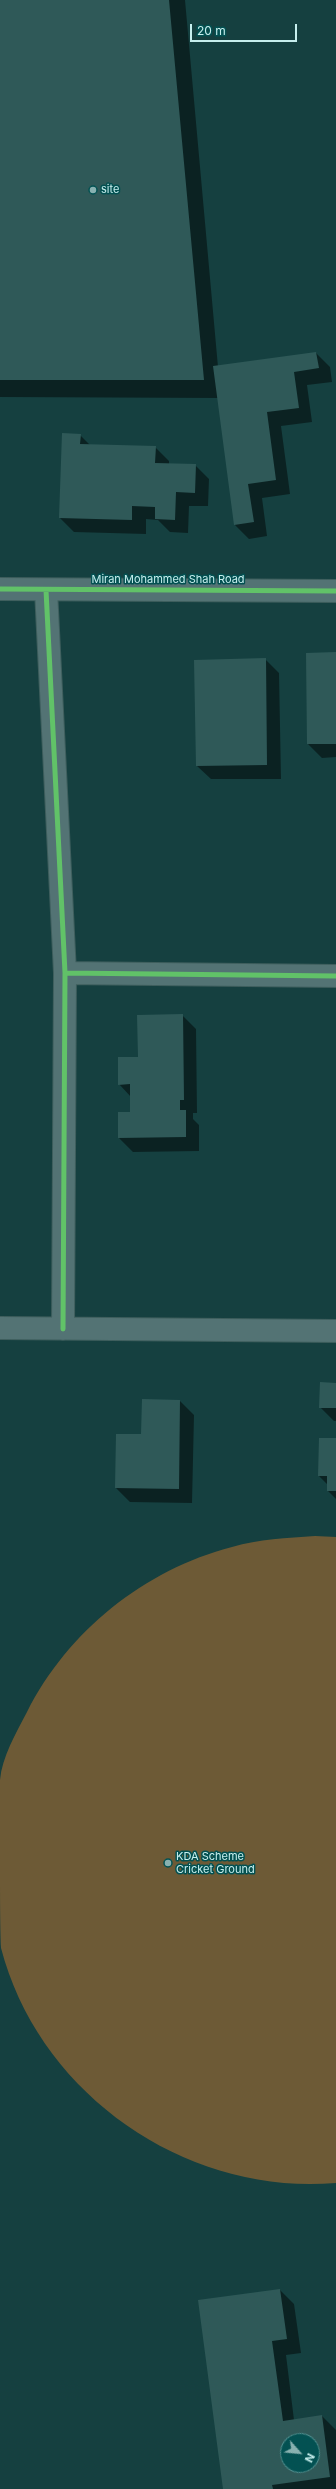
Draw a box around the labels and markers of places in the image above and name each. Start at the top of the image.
place label: site [101,183,119,197]
marker: site [88,185,98,195]
place label: KDA Scheme Cricket Ground [176,1850,255,1876]
marker: KDA Scheme Cricket Ground [163,1858,173,1868]

